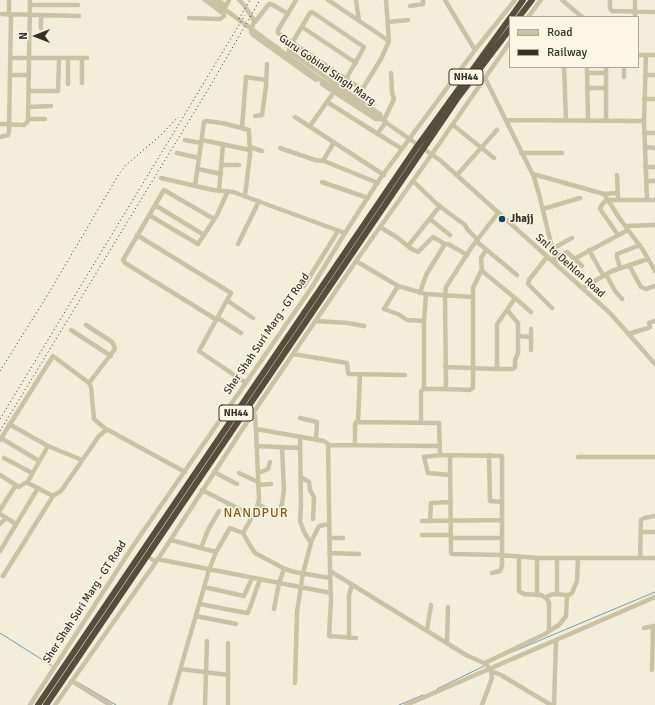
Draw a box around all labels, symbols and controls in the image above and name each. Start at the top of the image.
north arrow [16,16,56,56]
legend [509,16,639,68]
text: Road [547,25,573,40]
text: N [17,32,30,40]
street label: Guru Gobind Singh Marg [276,32,378,108]
text: Railway [547,45,587,60]
road number: NH44 [449,69,483,85]
place label: Jhajj [510,212,534,226]
marker: Jhajj [497,214,507,224]
street label: Snl to Dehlon Road [532,231,608,301]
street label: Sher Shah Suri Marg - GT Road [221,271,313,397]
road number: NH44 [219,405,253,421]
district label: NANDPUR [224,506,288,522]
street label: Sher Shah Suri Marg - GT Road [40,538,130,666]

